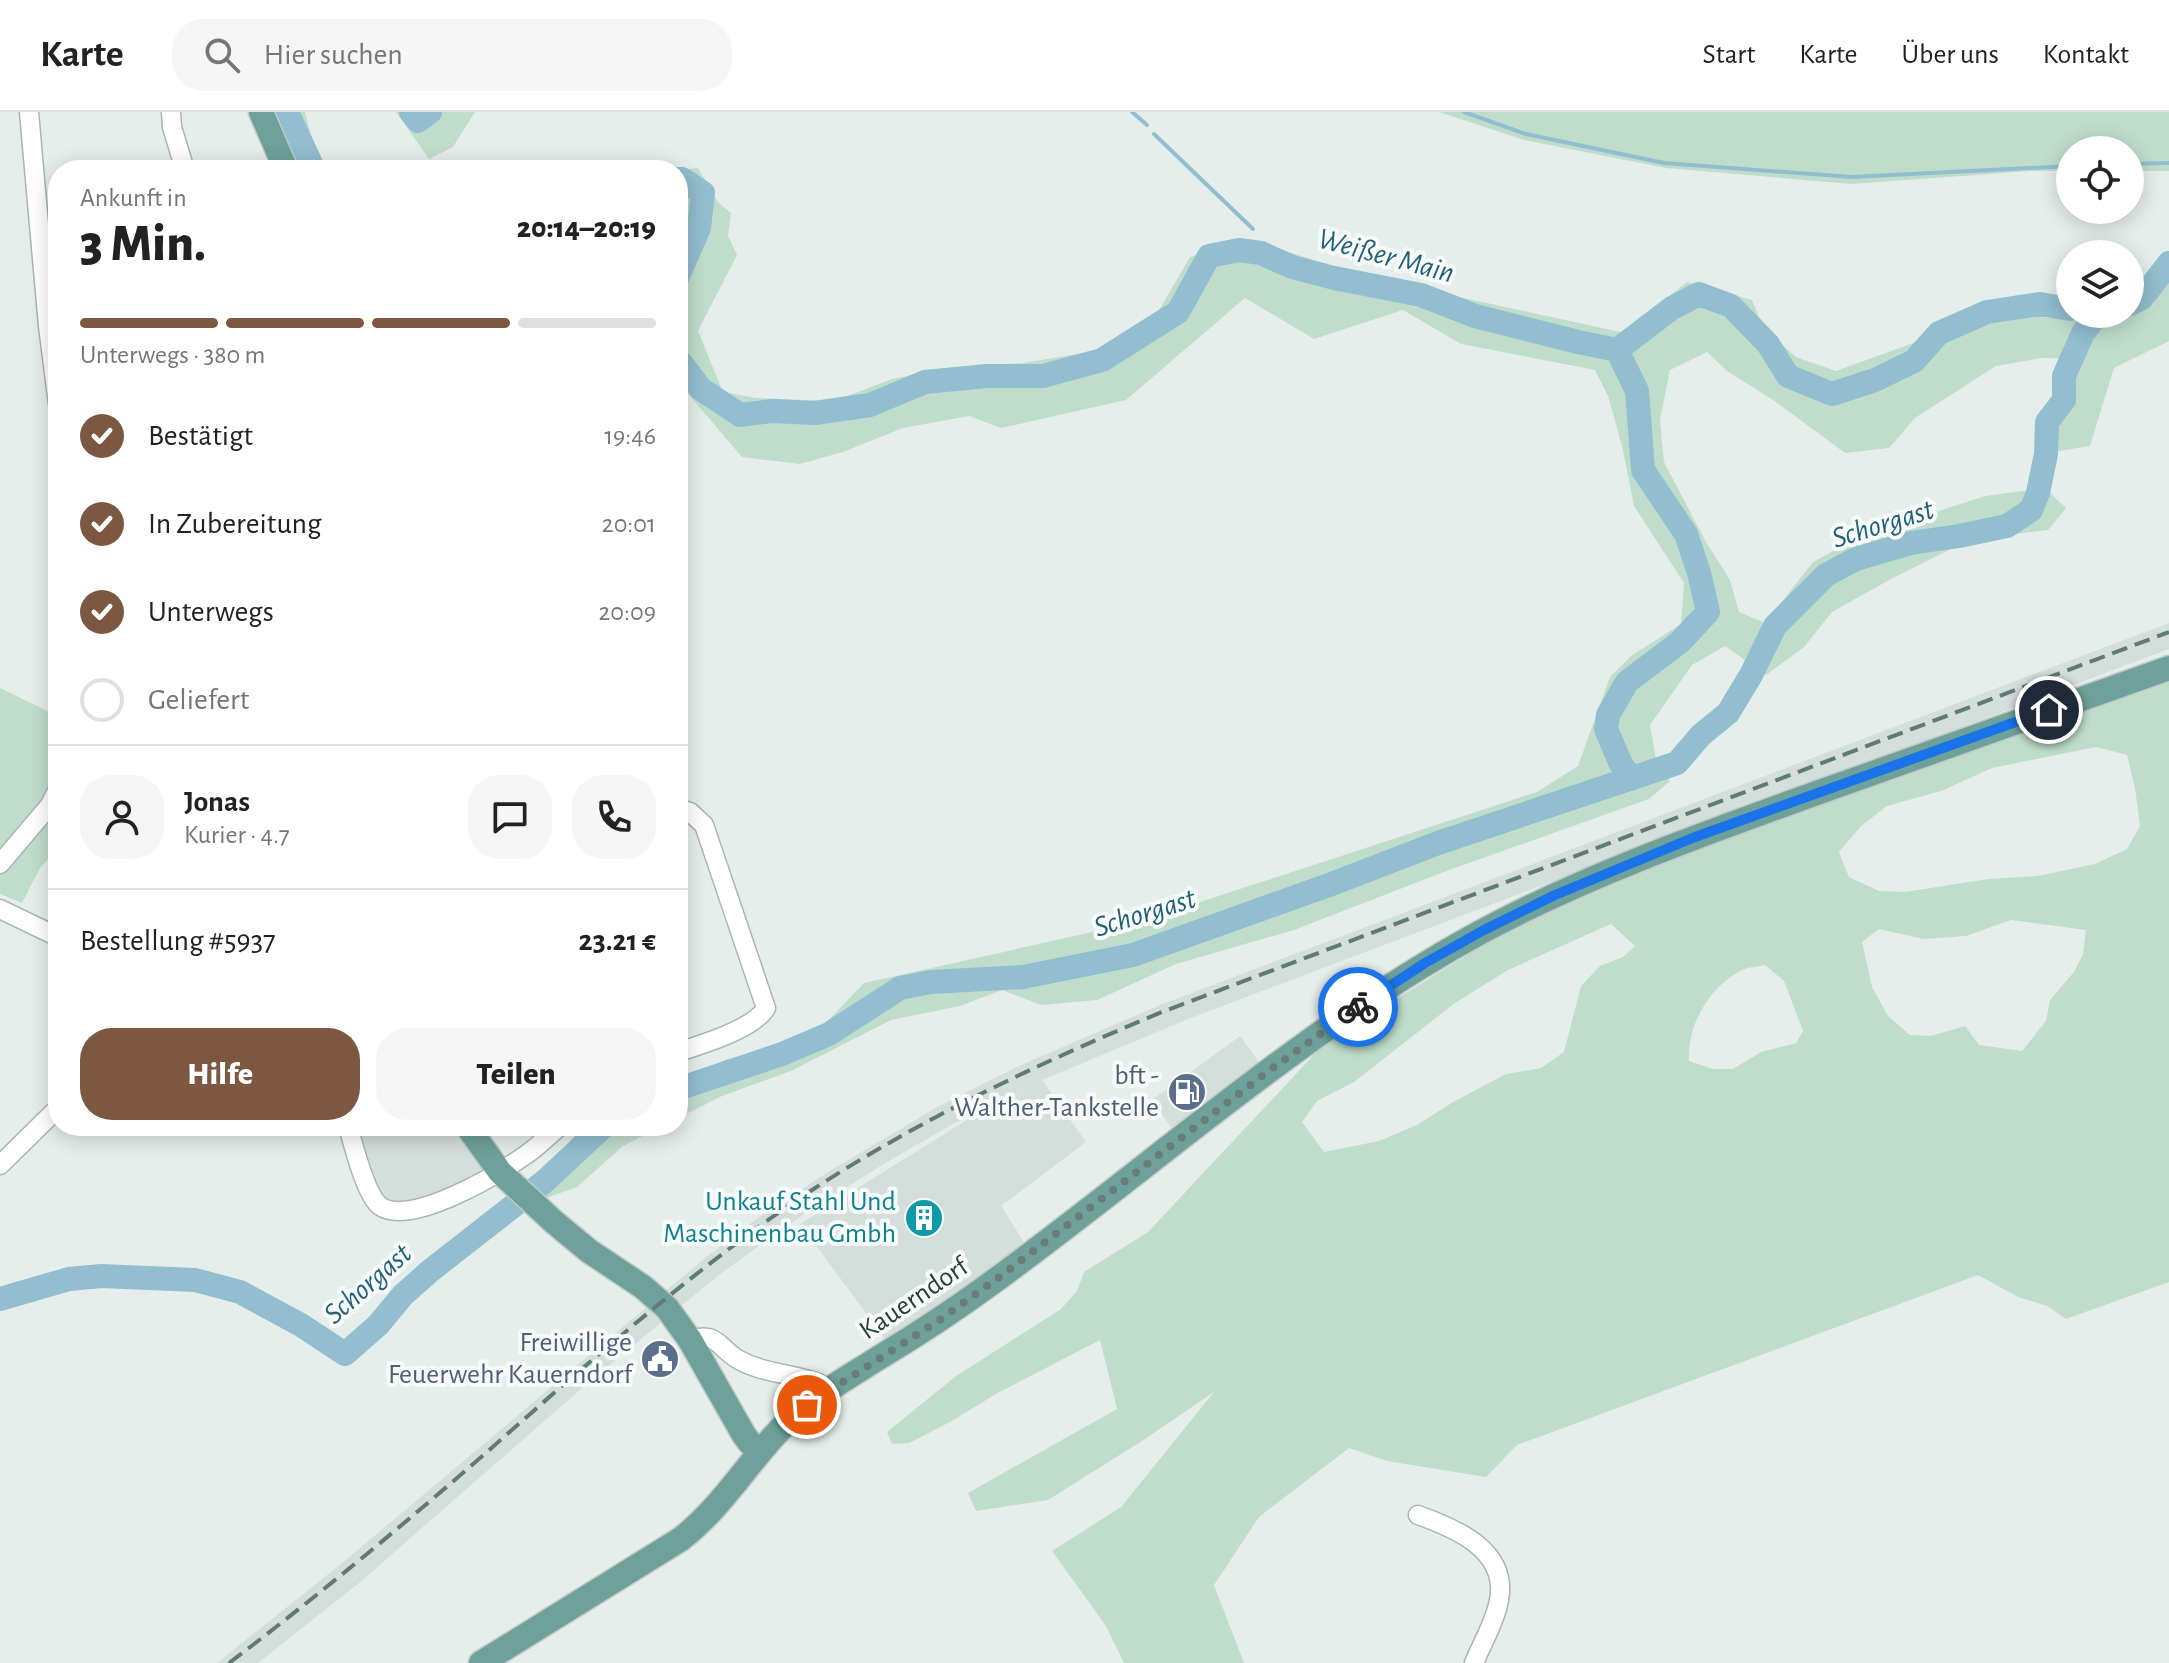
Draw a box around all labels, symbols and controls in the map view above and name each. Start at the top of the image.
search box [172,19,732,91]
icon: search [200,33,244,77]
text: Karte [40,36,124,74]
text: Hier suchen [264,40,403,70]
text: Start [1703,41,1755,69]
text: Karte [1799,41,1858,69]
text: Über uns [1902,41,1999,69]
text: Kontakt [2043,41,2129,69]
map controls [2056,136,2144,328]
button: locate [2056,136,2144,224]
text: Ankunft in [80,185,187,211]
text: 20:14–20:19 [517,213,656,243]
text: 3 Min. [80,218,206,270]
water label: Weißer Main [1315,223,1457,289]
button: layers [2056,240,2144,328]
text: Unterwegs · 380 m [80,342,265,368]
icon: check [80,414,124,458]
text: Bestätigt [148,421,253,451]
text: 19:46 [604,423,656,449]
water label: Schorgast [1828,494,1938,554]
icon: check [80,502,124,546]
text: In Zubereitung [148,509,322,539]
text: 20:01 [602,511,656,537]
icon: check [80,590,124,634]
text: Unterwegs [148,597,274,627]
text: 20:09 [599,599,656,625]
pin [2015,676,2083,744]
text: Geliefert [148,685,249,715]
icon: home [2027,688,2071,732]
button: person [80,775,164,859]
button: chat [468,775,552,859]
button: phone [572,775,656,859]
text: Jonas [184,787,250,817]
text: Kurier · 4.7 [184,822,290,848]
water label: Schorgast [1090,883,1200,943]
text: Bestellung #5937 [80,926,276,956]
text: 23.21 € [579,926,656,956]
courier [1318,967,1398,1047]
icon: bike [1336,985,1380,1029]
button: Hilfe [80,1028,360,1120]
button: Teilen [376,1028,656,1120]
place label: bft - Walther-Tankstelle [954,1062,1159,1122]
fuel station icon: bft - Walther-Tankstelle [1166,1071,1208,1113]
place label: Unkauf Stahl Und Maschinenbau Gmbh [663,1188,896,1248]
building icon: Unkauf Stahl Und Maschinenbau Gmbh [903,1197,945,1239]
water label: Schorgast [319,1238,418,1330]
street label: Kauerndorf [855,1252,975,1345]
place label: Freiwillige Feuerwehr Kauerndorf [388,1329,634,1389]
public building icon: Freiwillige Feuerwehr Kauerndorf [639,1338,681,1380]
pin [773,1371,841,1439]
icon: bag [785,1383,829,1427]

